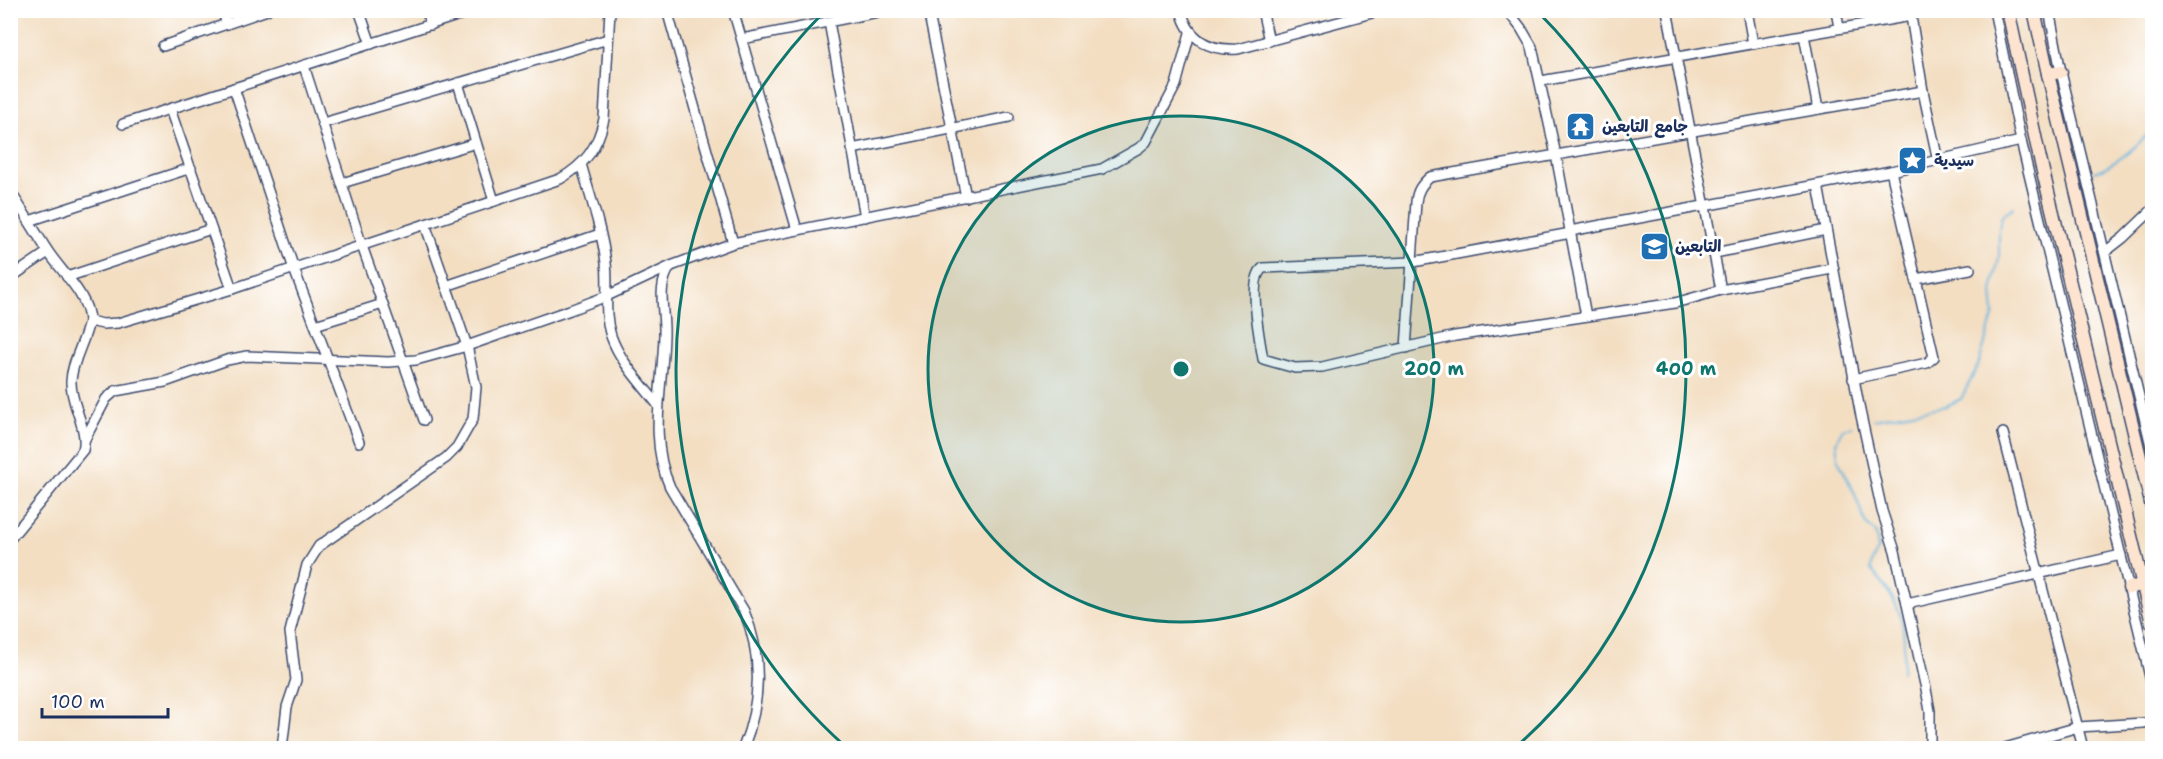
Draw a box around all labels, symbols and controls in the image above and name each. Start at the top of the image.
temple icon: جامع التابعين [1565,110,1597,142]
place label: جامع التابعين [1602,116,1688,138]
place icon: سيدية [1897,144,1929,176]
place label: سيدية [1934,150,1974,171]
school or university icon: التابعين [1638,230,1670,262]
place label: التابعين [1675,236,1721,257]
text: 200 m [1404,357,1465,381]
text: 400 m [1656,357,1717,381]
centre of rings [1171,359,1191,379]
scale bar [42,681,168,719]
text: 100 m [51,690,105,714]

